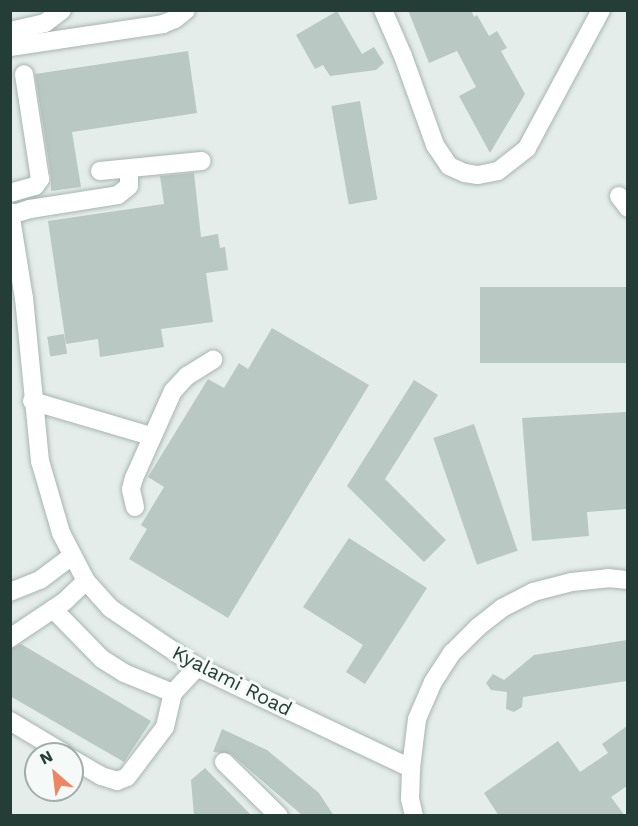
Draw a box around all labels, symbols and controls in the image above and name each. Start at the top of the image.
street label: Kyalami Road [168,641,296,721]
north arrow [24,742,84,802]
text: N [37,746,56,769]

